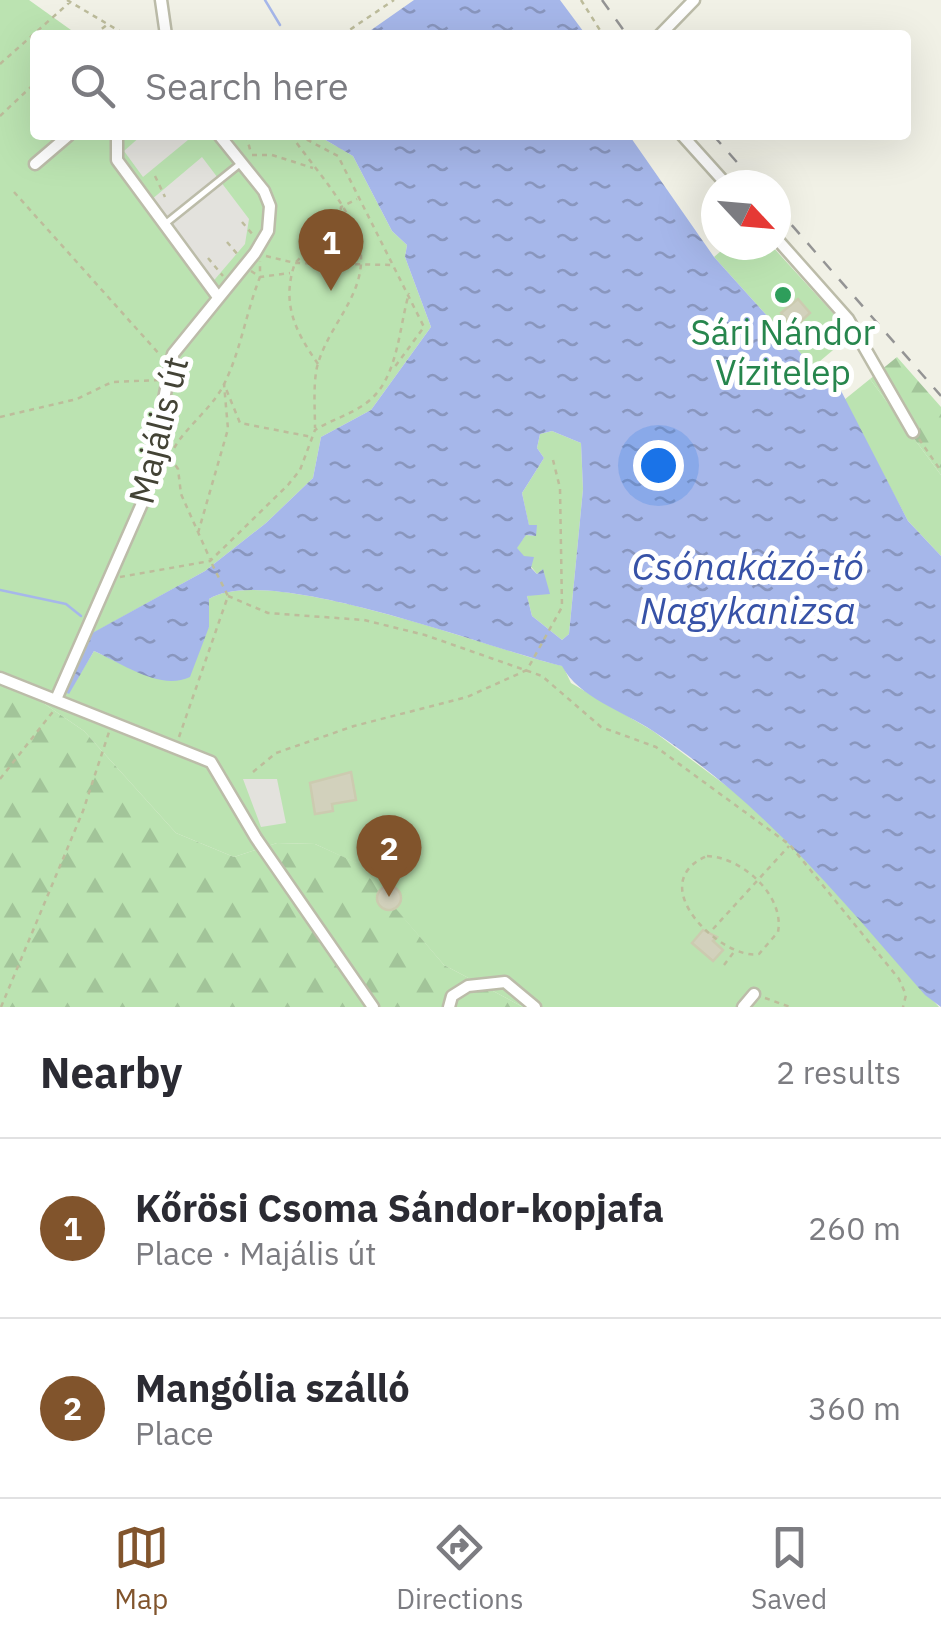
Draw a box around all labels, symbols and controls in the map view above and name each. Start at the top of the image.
search box [30,30,911,140]
icon: search [65,58,120,113]
text: Search here [145,61,349,110]
north arrow [701,170,791,260]
pin: 1 [298,208,364,291]
marker: Sári Nándor Vízitelep [772,284,794,306]
place label: Sári Nándor Vízitelep [691,309,876,395]
street label: Majális út [118,352,198,508]
your location [633,440,684,491]
water label: Csónakázó-tó Nagykanizsa [632,541,864,634]
pin: 2 [356,814,422,897]
text: Nearby [40,1045,182,1100]
text: 2 results [776,1051,901,1093]
text: Kőrösi Csoma Sándor-kopjafa [135,1183,664,1232]
text: 1 [63,1207,82,1249]
text: 260 m [808,1207,901,1249]
text: Place · Majális út [135,1232,377,1274]
text: Mangólia szálló [135,1363,410,1412]
text: 2 [63,1387,82,1429]
text: 360 m [808,1387,901,1429]
text: Place [135,1412,214,1454]
tab: Map [114,1520,169,1617]
tab: Directions [396,1520,524,1617]
tab: Saved [751,1520,827,1617]

